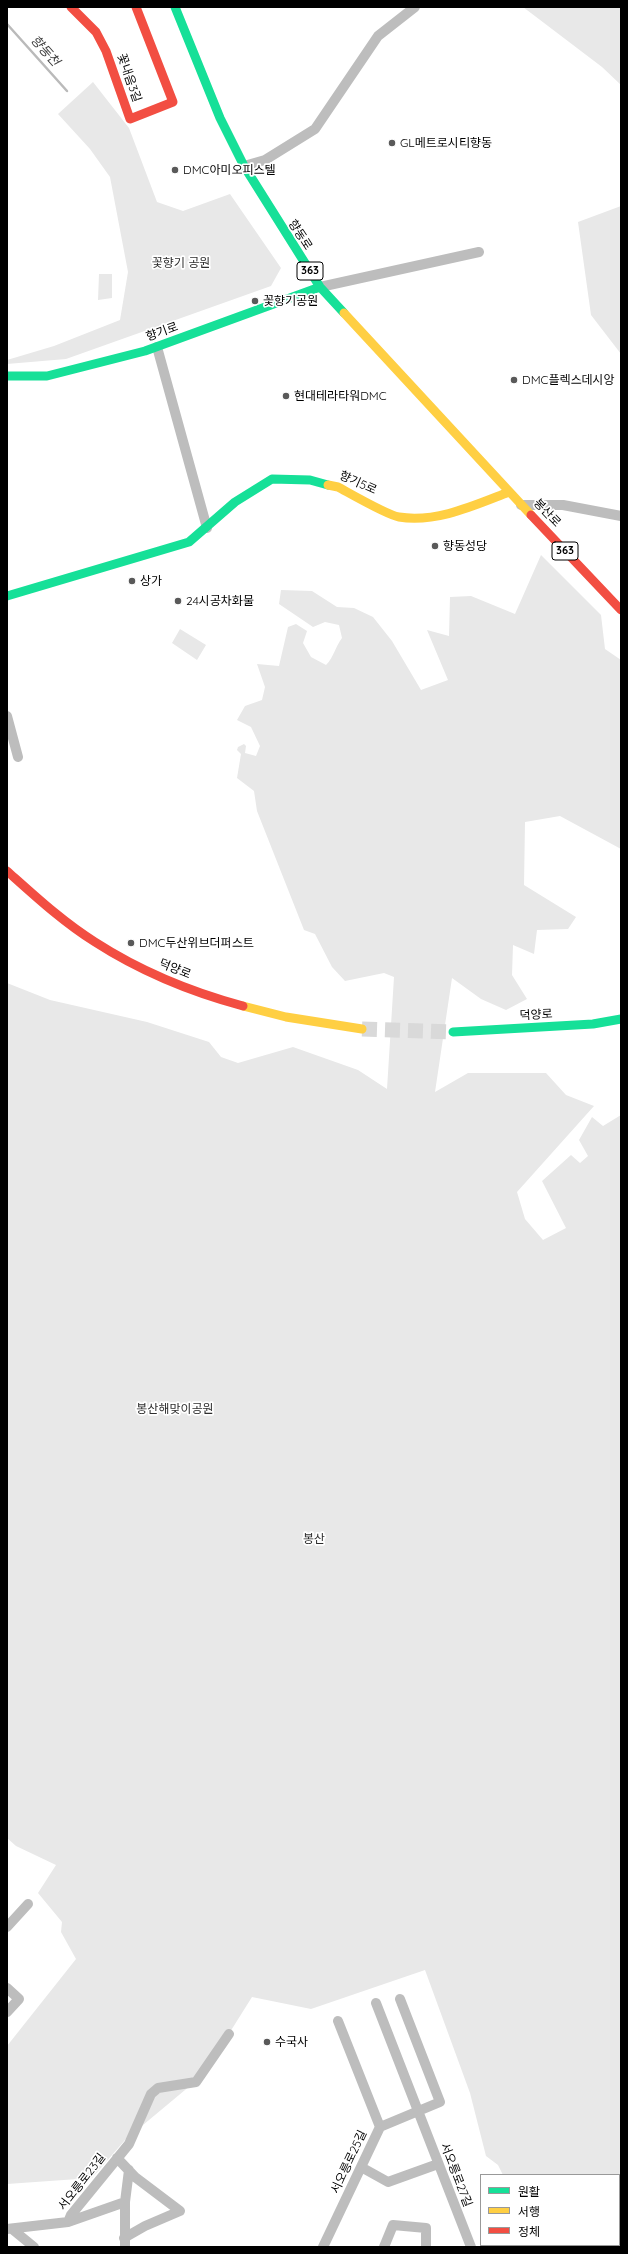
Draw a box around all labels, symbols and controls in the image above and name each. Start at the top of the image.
water label: 향동천 [27,32,63,70]
street label: 꽃내음3길 [114,52,144,104]
place label: GL메트로시티향동 [400,136,492,150]
marker: GL메트로시티향동 [387,138,397,148]
place label: DMC아미오피스텔 [183,163,276,177]
marker: DMC아미오피스텔 [170,165,180,175]
street label: 향동로 [285,217,315,253]
park label: 꽃향기 공원 [152,256,210,270]
road number: 363 [297,262,323,280]
place label: 꽃향기공원 [263,294,318,308]
marker: 꽃향기공원 [250,296,260,306]
street label: 향기로 [144,320,180,344]
place label: DMC플렉스데시앙 [522,373,615,387]
marker: DMC플렉스데시앙 [509,375,519,385]
place label: 현대테라타워DMC [294,389,387,403]
marker: 현대테라타워DMC [281,391,291,401]
street label: 향기5로 [337,468,379,498]
street label: 봉산로 [530,496,564,530]
place label: 향동성당 [443,539,487,553]
marker: 향동성당 [430,541,440,551]
road number: 363 [552,542,578,560]
place label: 상가 [140,574,162,588]
marker: 상가 [127,576,137,586]
place label: 24시공차화물 [186,594,254,608]
marker: 24시공차화물 [173,596,183,606]
place label: DMC두산위브더퍼스트 [139,936,254,950]
marker: DMC두산위브더퍼스트 [126,938,136,948]
street label: 덕양로 [157,956,193,982]
street label: 덕양로 [519,1007,553,1023]
park label: 봉산해맞이공원 [136,1402,214,1416]
park label: 봉산 [303,1532,325,1546]
place label: 수국사 [275,2035,308,2049]
marker: 수국사 [262,2037,272,2047]
street label: 서오릉로25길 [328,2128,370,2196]
street label: 서오릉로27길 [437,2141,475,2209]
street label: 서오릉로23길 [55,2151,109,2213]
legend [480,2174,620,2246]
text: 원활 [518,2184,540,2199]
text: 서행 [518,2204,540,2219]
text: 정체 [518,2224,540,2239]

